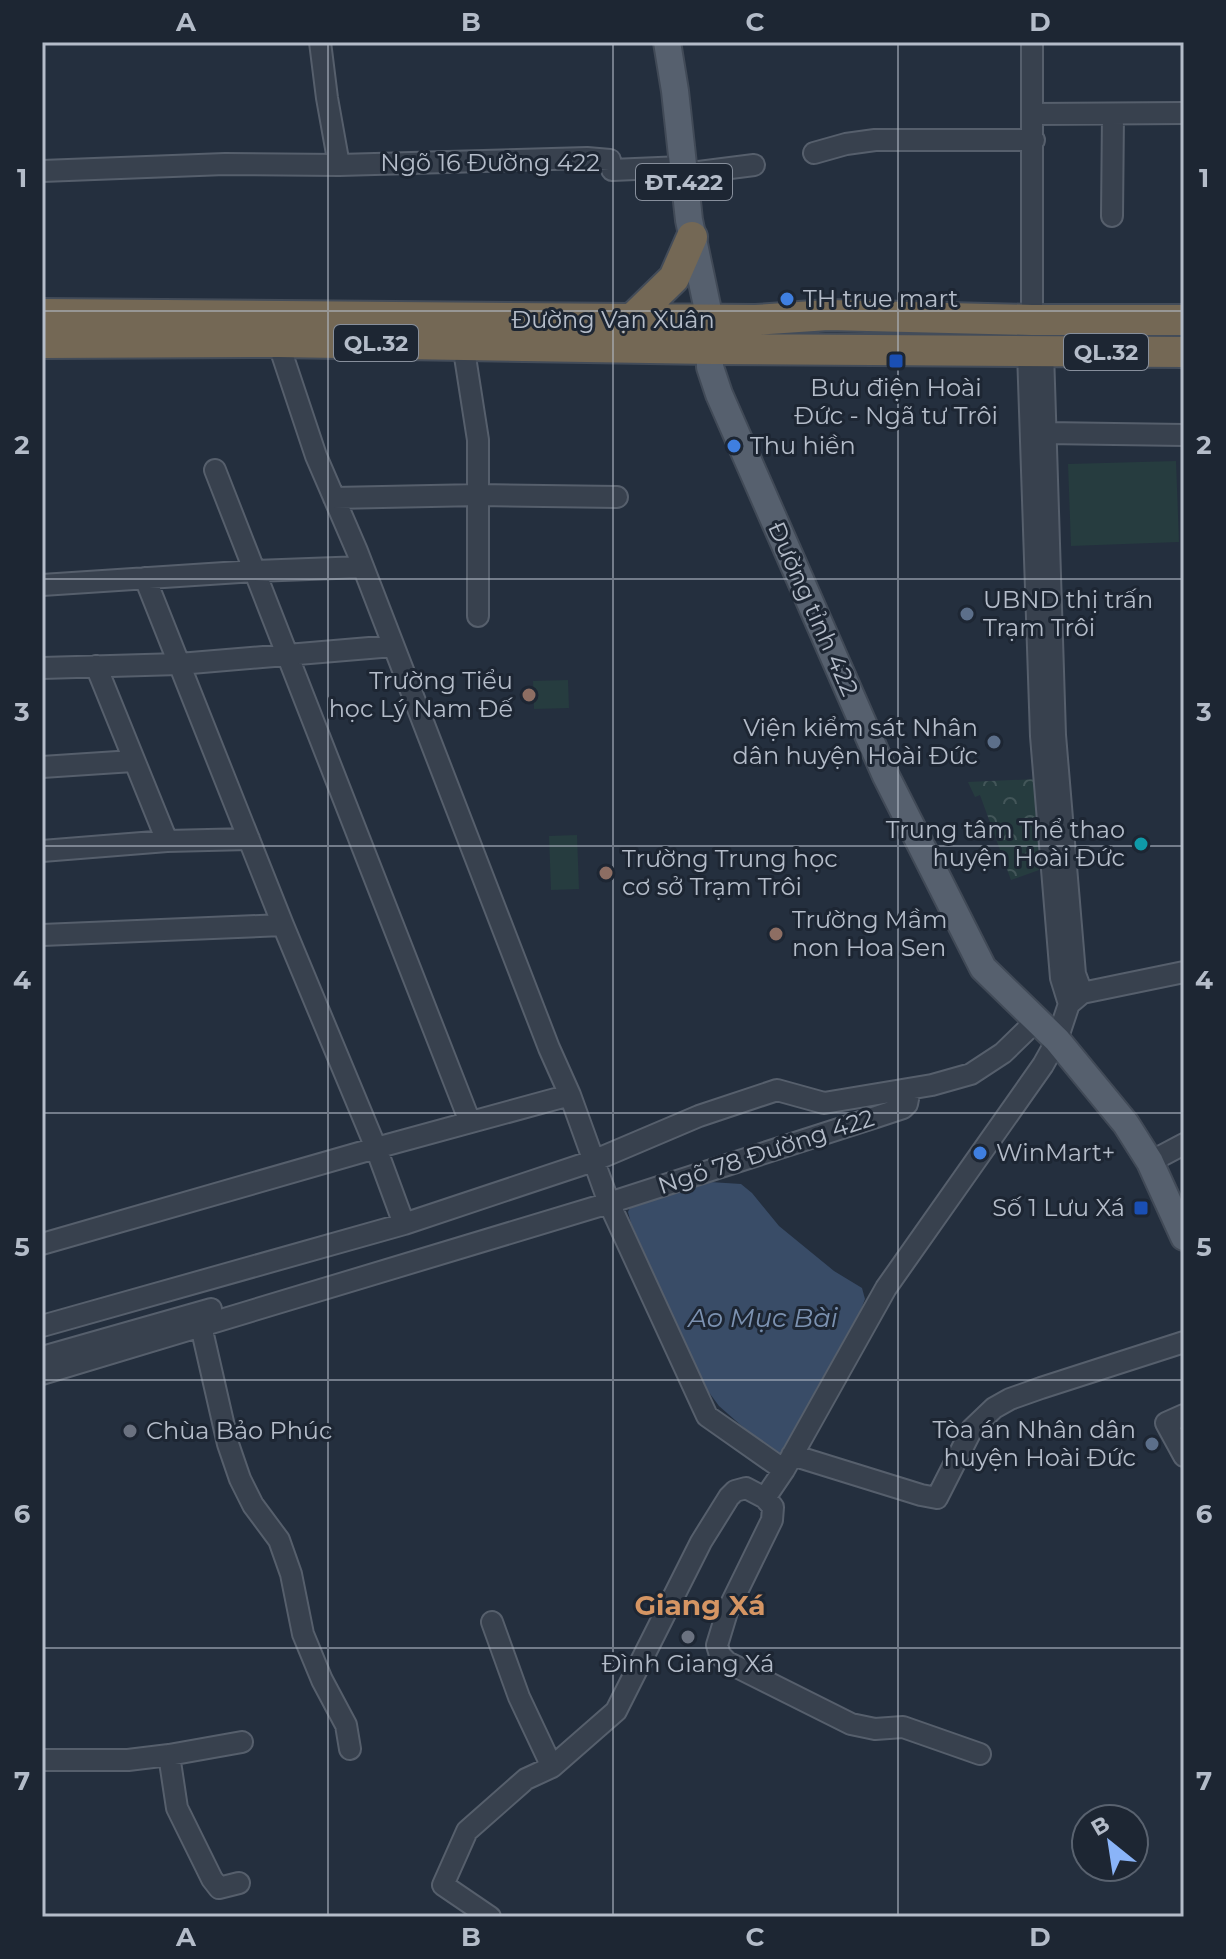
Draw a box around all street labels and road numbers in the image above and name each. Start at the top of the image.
street label: Ngõ 16 Đường 422 [380,148,600,177]
road number: ĐT.422 [636,164,732,200]
street label: Đường Vạn Xuân [511,305,715,334]
road number: QL.32 [334,325,418,361]
road number: QL.32 [1064,334,1148,370]
street label: Đường tỉnh 422 [762,517,865,700]
street label: Ngõ 78 Đường 422 [654,1103,878,1200]

